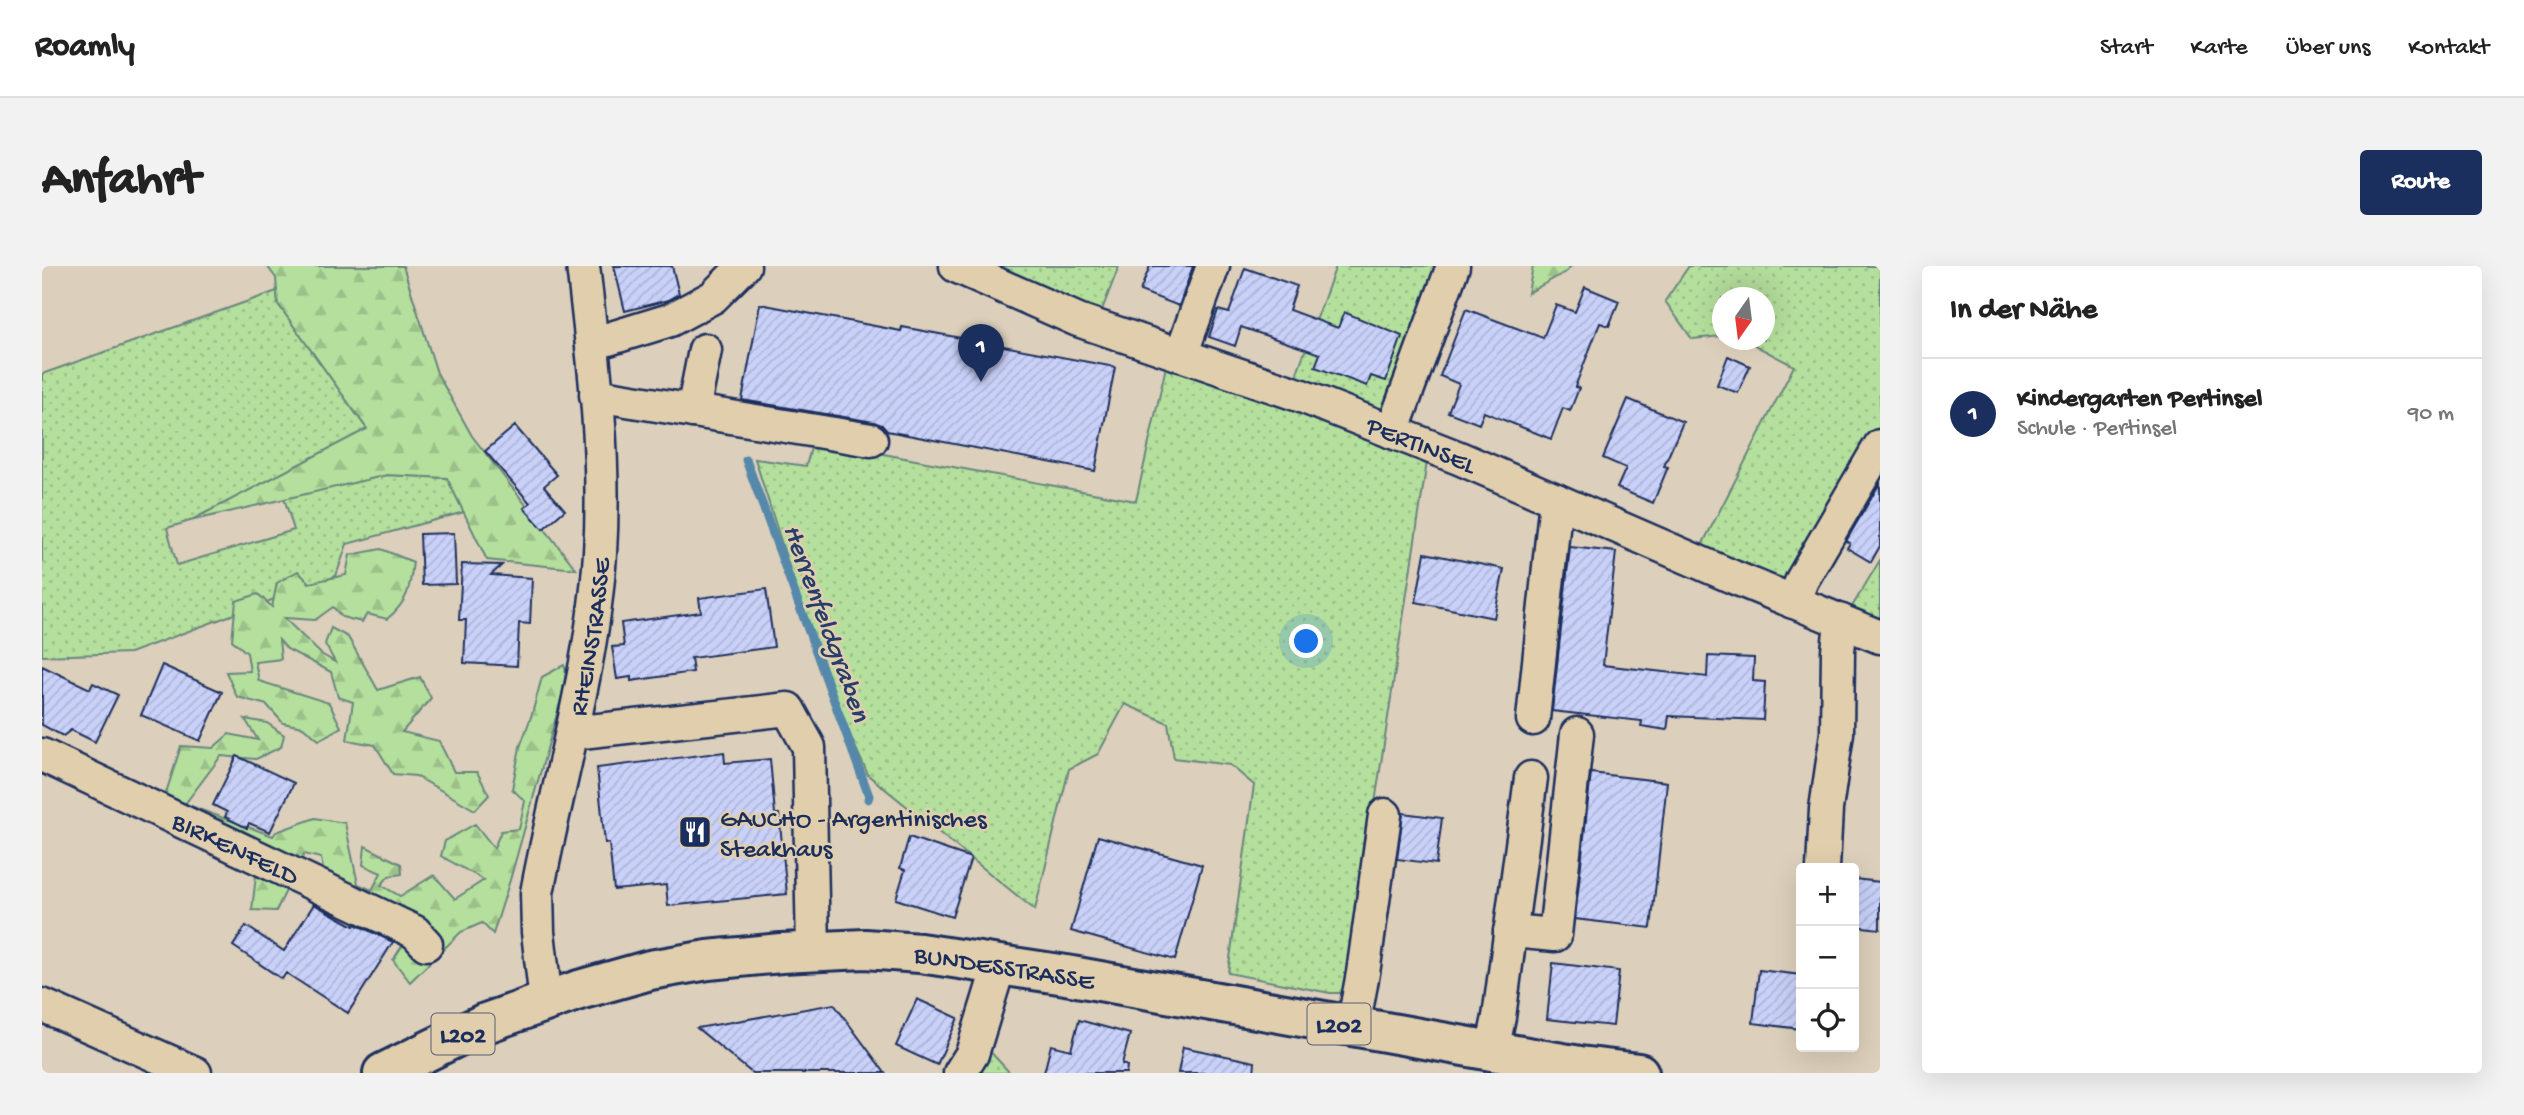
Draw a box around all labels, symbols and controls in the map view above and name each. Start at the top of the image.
text: Roamly [35,29,135,67]
text: Start [2100,34,2152,63]
text: Karte [2190,34,2248,63]
text: Über uns [2286,34,2370,63]
text: Kontakt [2408,34,2489,63]
button: Route [2360,150,2482,215]
text: Anfahrt [42,153,200,211]
north arrow [1712,287,1775,350]
text: In der Nähe [1950,294,2097,329]
pin: 1 [958,324,1004,382]
text: Kindergarten Pertinsel [2017,385,2262,416]
text: 1 [1968,401,1978,428]
text: 90 m [2408,401,2454,428]
street label: PERTINSEL [1360,412,1481,484]
text: Schule · Pertinsel [2017,416,2177,443]
water label: Herrenfeldgraben [774,520,876,727]
street label: RHEINSTRASSE [565,556,620,719]
your location [1289,624,1323,658]
place label: GAUCHO - Argentinisches Steakhaus [720,806,988,867]
street label: BIRKENFELD [165,808,303,895]
restaurant icon: GAUCHO - Argentinisches Steakhaus [676,813,714,851]
map controls [1796,863,1859,1052]
button: + [1796,863,1859,926]
button: − [1796,926,1859,989]
street label: BUNDESSTRASSE [911,941,1097,1000]
button: locate [1796,989,1859,1052]
road number: L202 [1308,1004,1370,1044]
road number: L202 [432,1014,494,1054]

